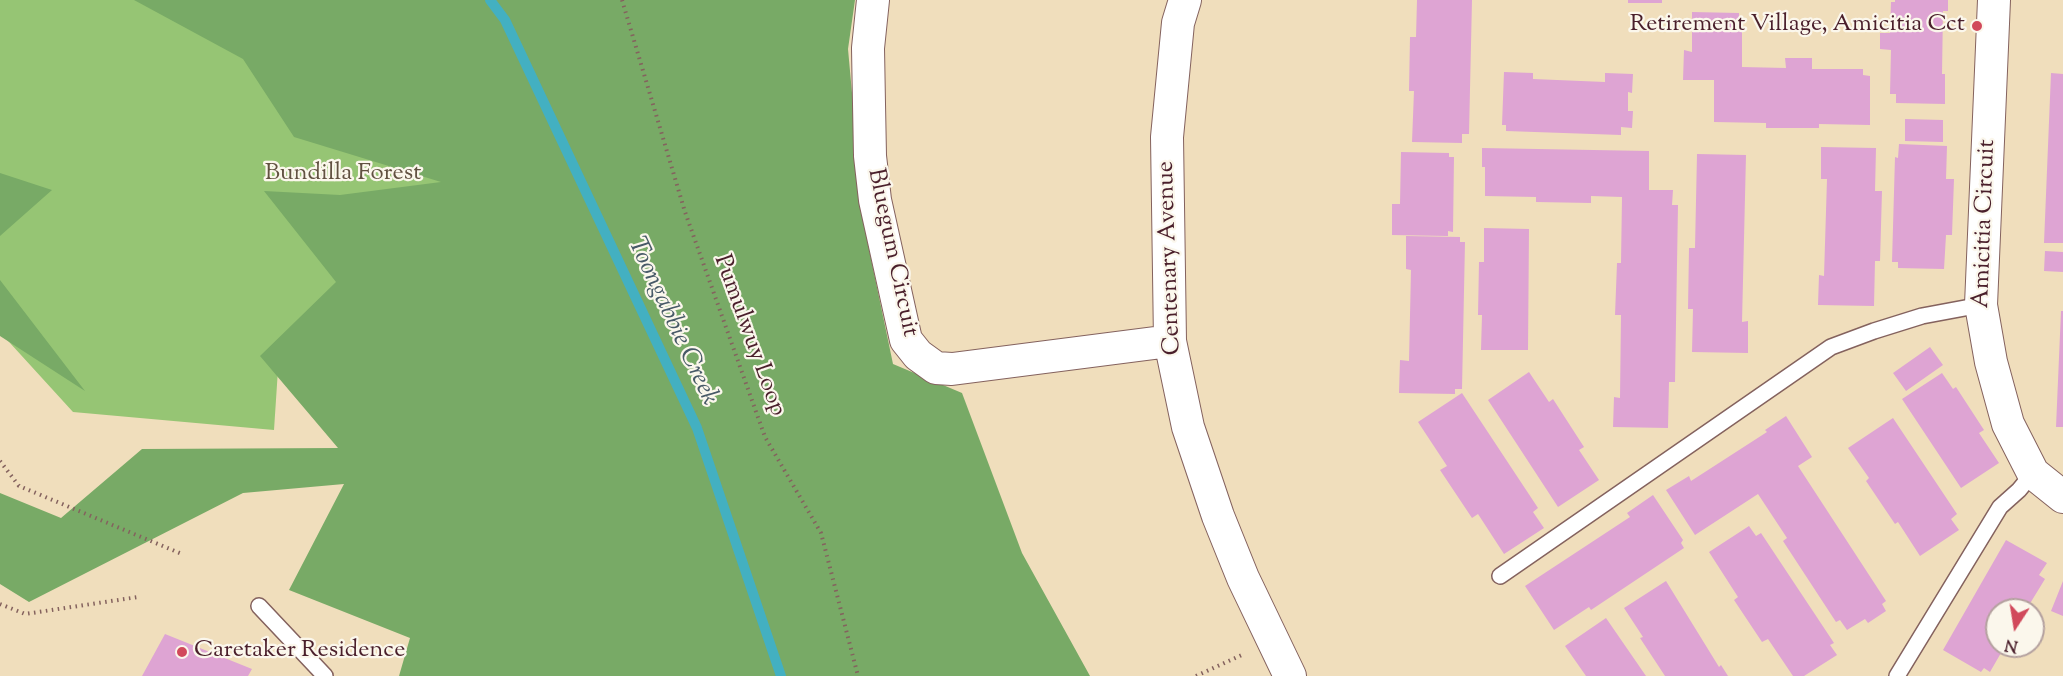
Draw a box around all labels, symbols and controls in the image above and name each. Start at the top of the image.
place label: Retirement Village, Amicitia Cct [1630,12,1965,40]
marker: Retirement Village, Amicitia Cct [1970,19,1984,33]
street label: Amicitia Circuit [1969,139,2003,309]
street label: Centenary Avenue [1153,160,1189,356]
park label: Bundilla Forest [265,161,421,189]
street label: Bluegum Circuit [859,166,923,340]
water label: Toongabbie Creek [618,233,724,411]
street label: Pumulwuy Loop [705,251,791,421]
north arrow [1985,598,2045,658]
text: N [2003,632,2020,657]
place label: Caretaker Residence [194,638,405,666]
marker: Caretaker Residence [175,645,189,659]

